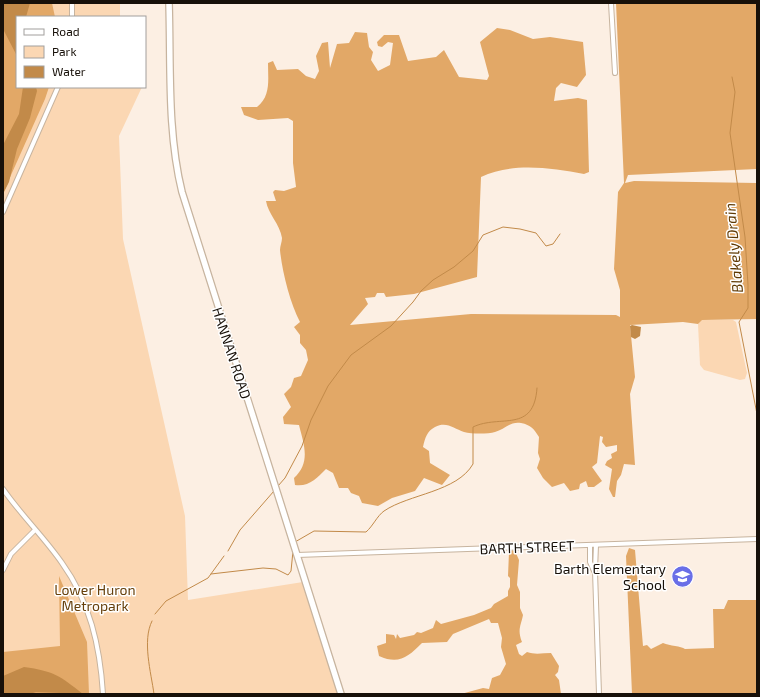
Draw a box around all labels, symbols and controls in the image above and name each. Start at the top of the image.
legend [16,16,146,88]
text: Road [52,24,80,38]
text: Park [52,44,77,58]
text: Water [52,64,86,78]
water label: Blakely Drain [720,202,747,294]
street label: HANNAN ROAD [209,305,255,401]
street label: BARTH STREET [479,537,575,557]
place label: Barth Elementary School [554,560,667,593]
school or university icon: Barth Elementary School [669,563,695,589]
park label: Lower Huron Metropark [54,581,136,614]

